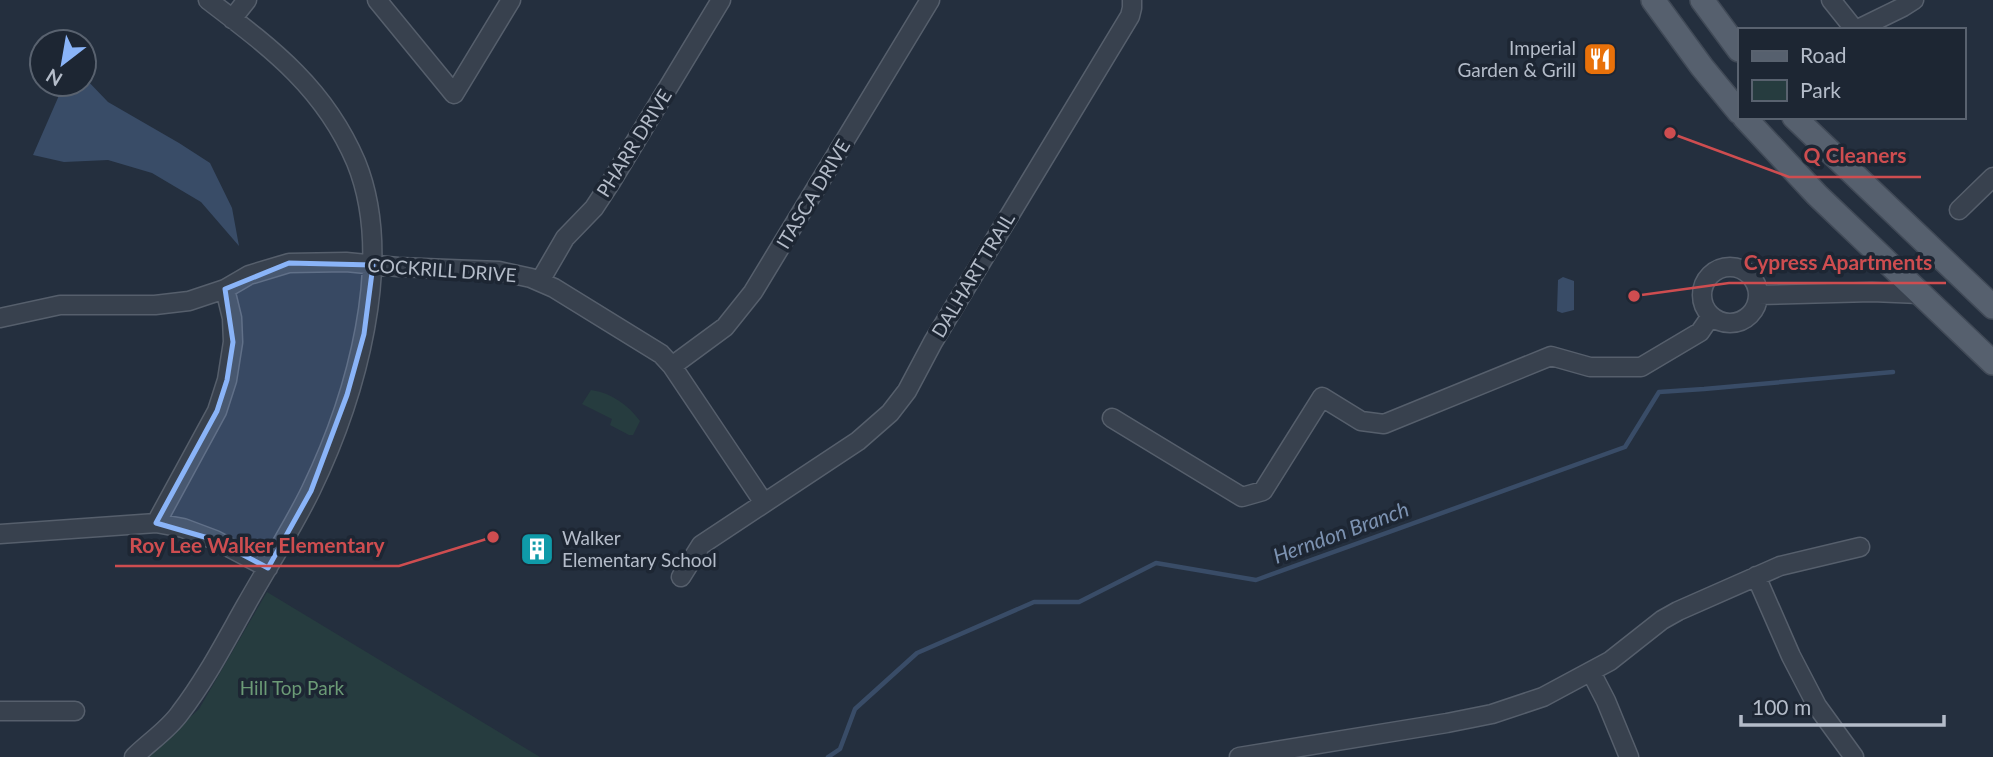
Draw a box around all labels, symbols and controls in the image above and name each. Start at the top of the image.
north arrow [28,28,98,98]
legend [1738,28,1965,119]
place label: Imperial Garden & Grill [1457,36,1576,81]
restaurant icon: Imperial Garden & Grill [1581,40,1619,78]
text: Road [1800,42,1847,67]
text: N [42,64,66,92]
text: Park [1800,77,1841,102]
street label: PHARR DRIVE [591,84,676,201]
street label: ITASCA DRIVE [771,135,854,253]
callout: Q Cleaners [1789,135,1921,177]
text: Q Cleaners [1803,142,1907,167]
street label: DALHART TRAIL [926,208,1019,341]
callout: Cypress Apartments [1729,241,1946,283]
text: Cypress Apartments [1744,249,1932,274]
street label: COCKRILL DRIVE [367,253,517,286]
water label: Herndon Branch [1269,495,1412,568]
callout: Roy Lee Walker Elementary [115,524,399,566]
place label: Walker Elementary School [562,526,717,571]
building icon: Walker Elementary School [518,530,556,568]
text: Roy Lee Walker Elementary [129,532,386,557]
park label: Hill Top Park [240,676,345,699]
scale bar [1741,684,1944,728]
text: 100 m [1752,694,1811,719]

